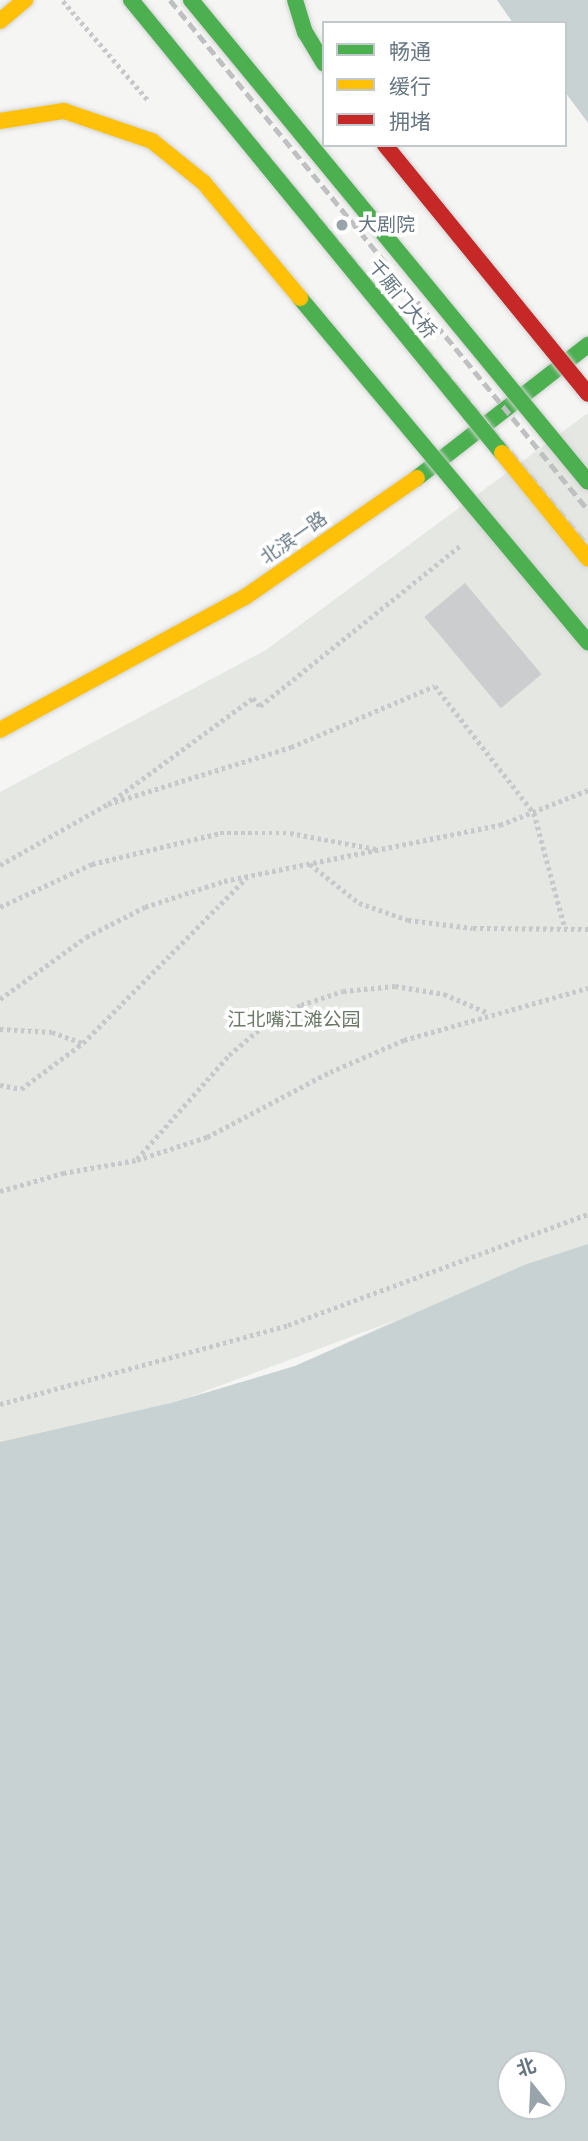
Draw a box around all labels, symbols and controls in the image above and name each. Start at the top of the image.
legend [322,21,567,147]
text: 畅通 [389,39,431,63]
text: 缓行 [389,74,431,98]
text: 拥堵 [389,109,431,133]
place label: 大剧院 [358,214,415,236]
marker: 大剧院 [332,215,352,235]
street label: 千厮门大桥 [363,255,441,343]
street label: 北滨一路 [256,507,332,569]
park label: 江北嘴江滩公园 [228,1009,360,1031]
north arrow [497,2050,567,2120]
text: 北 [514,2054,539,2080]

